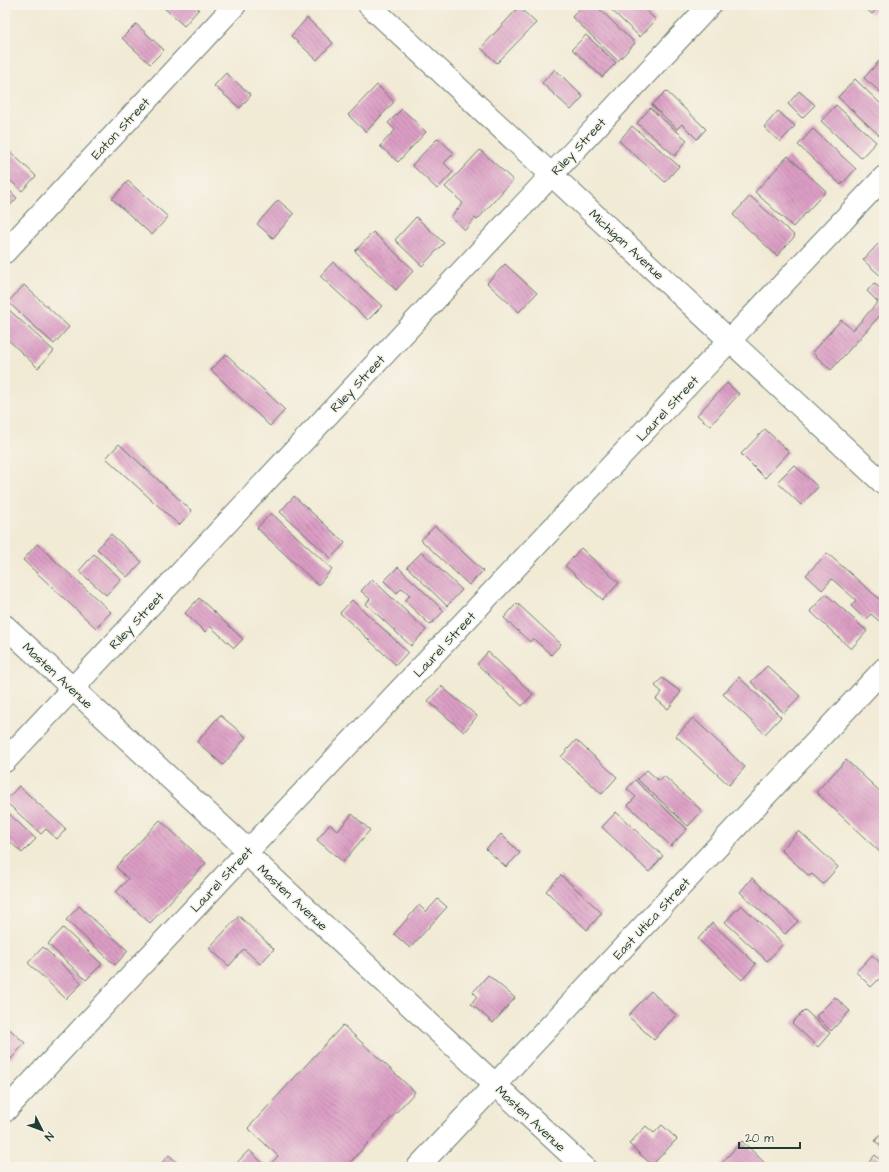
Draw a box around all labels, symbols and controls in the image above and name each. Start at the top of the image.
street label: Eaton Street [87,93,155,164]
street label: Riley Street [547,113,611,180]
street label: Michigan Avenue [584,205,668,285]
street label: Riley Street [326,350,390,417]
street label: Laurel Street [633,371,703,445]
street label: Riley Street [105,587,169,654]
street label: Laurel Street [410,607,480,681]
street label: Masten Avenue [18,638,96,713]
street label: Laurel Street [187,842,257,916]
street label: Masten Avenue [253,860,331,935]
street label: East Utica Street [609,873,695,964]
street label: Masten Avenue [491,1081,569,1156]
north arrow [22,1110,62,1150]
scale bar [739,1124,800,1150]
text: N [41,1129,57,1144]
text: 20 m [745,1130,774,1147]

